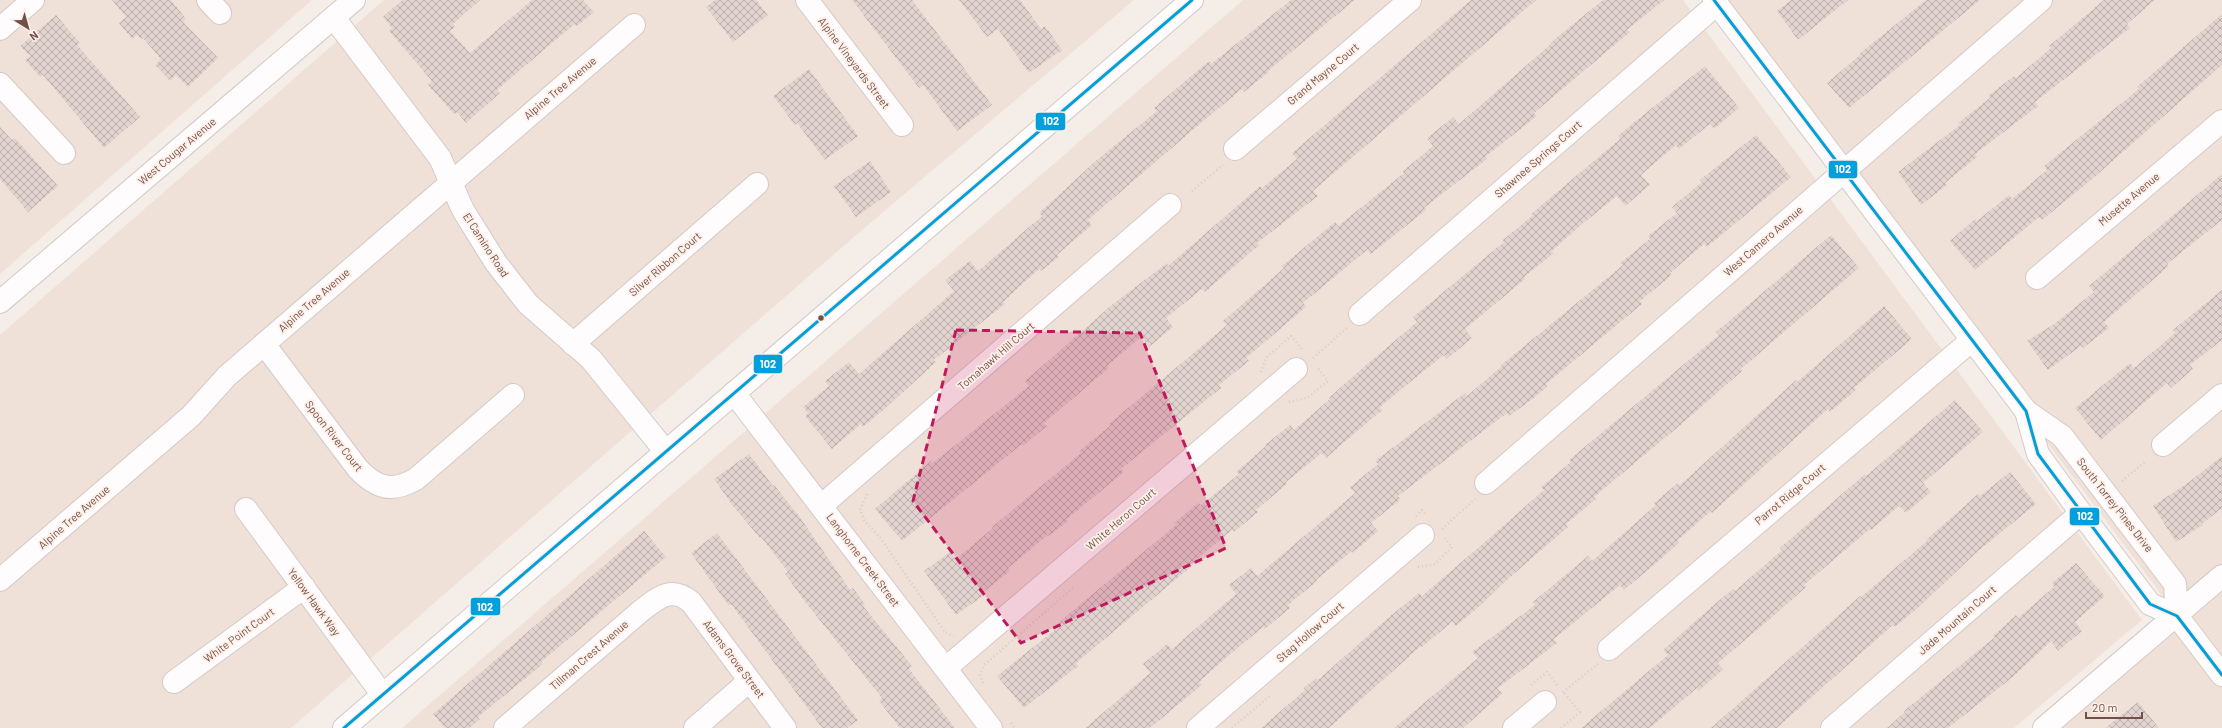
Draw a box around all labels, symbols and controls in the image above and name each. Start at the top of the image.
north arrow [8,8,48,48]
street label: Alpine Vineyards Street [816,15,893,111]
text: N [27,29,41,44]
street label: Grand Mayne Court [1284,40,1361,107]
street label: Alpine Tree Avenue [521,53,599,122]
line badge: 102 [1035,112,1066,131]
street label: West Cougar Avenue [135,114,218,187]
text: 102 [1043,114,1059,127]
street label: Shawnee Springs Court [1492,117,1584,200]
line badge: 102 [1828,160,1858,179]
text: 102 [1835,162,1851,175]
street label: Musette Avenue [2096,169,2162,228]
street label: West Camero Avenue [1720,203,1805,279]
street label: El Camino Road [461,210,512,279]
street label: Silver Ribbon Court [626,229,703,298]
street label: Alpine Tree Avenue [275,265,352,334]
unlabelled marker [816,313,826,323]
street label: Tomahawk Hill Court [955,319,1037,392]
line badge: 102 [753,354,783,374]
text: 102 [760,357,776,370]
street label: Spoon River Court [303,398,366,474]
street label: South Torrey Pines Drive [2075,455,2156,554]
street label: Parrot Ridge Court [1752,460,1828,527]
street label: Alpine Tree Avenue [35,482,112,551]
street label: White Heron Court [1083,485,1158,552]
line badge: 102 [2069,507,2100,526]
text: 102 [2077,509,2093,522]
street label: Langhorne Creek Street [824,510,903,609]
street label: Yellow Hawk Way [285,565,343,638]
street label: Jade Mountain Court [1915,582,1998,657]
line badge: 102 [470,597,501,616]
street label: Stag Hollow Court [1273,599,1346,664]
text: 102 [477,600,493,613]
street label: White Point Court [201,605,277,665]
street label: Tillman Crest Avenue [547,617,631,692]
street label: Adams Grove Street [701,617,768,700]
scale bar [2086,694,2142,720]
text: 20 m [2092,700,2118,714]

